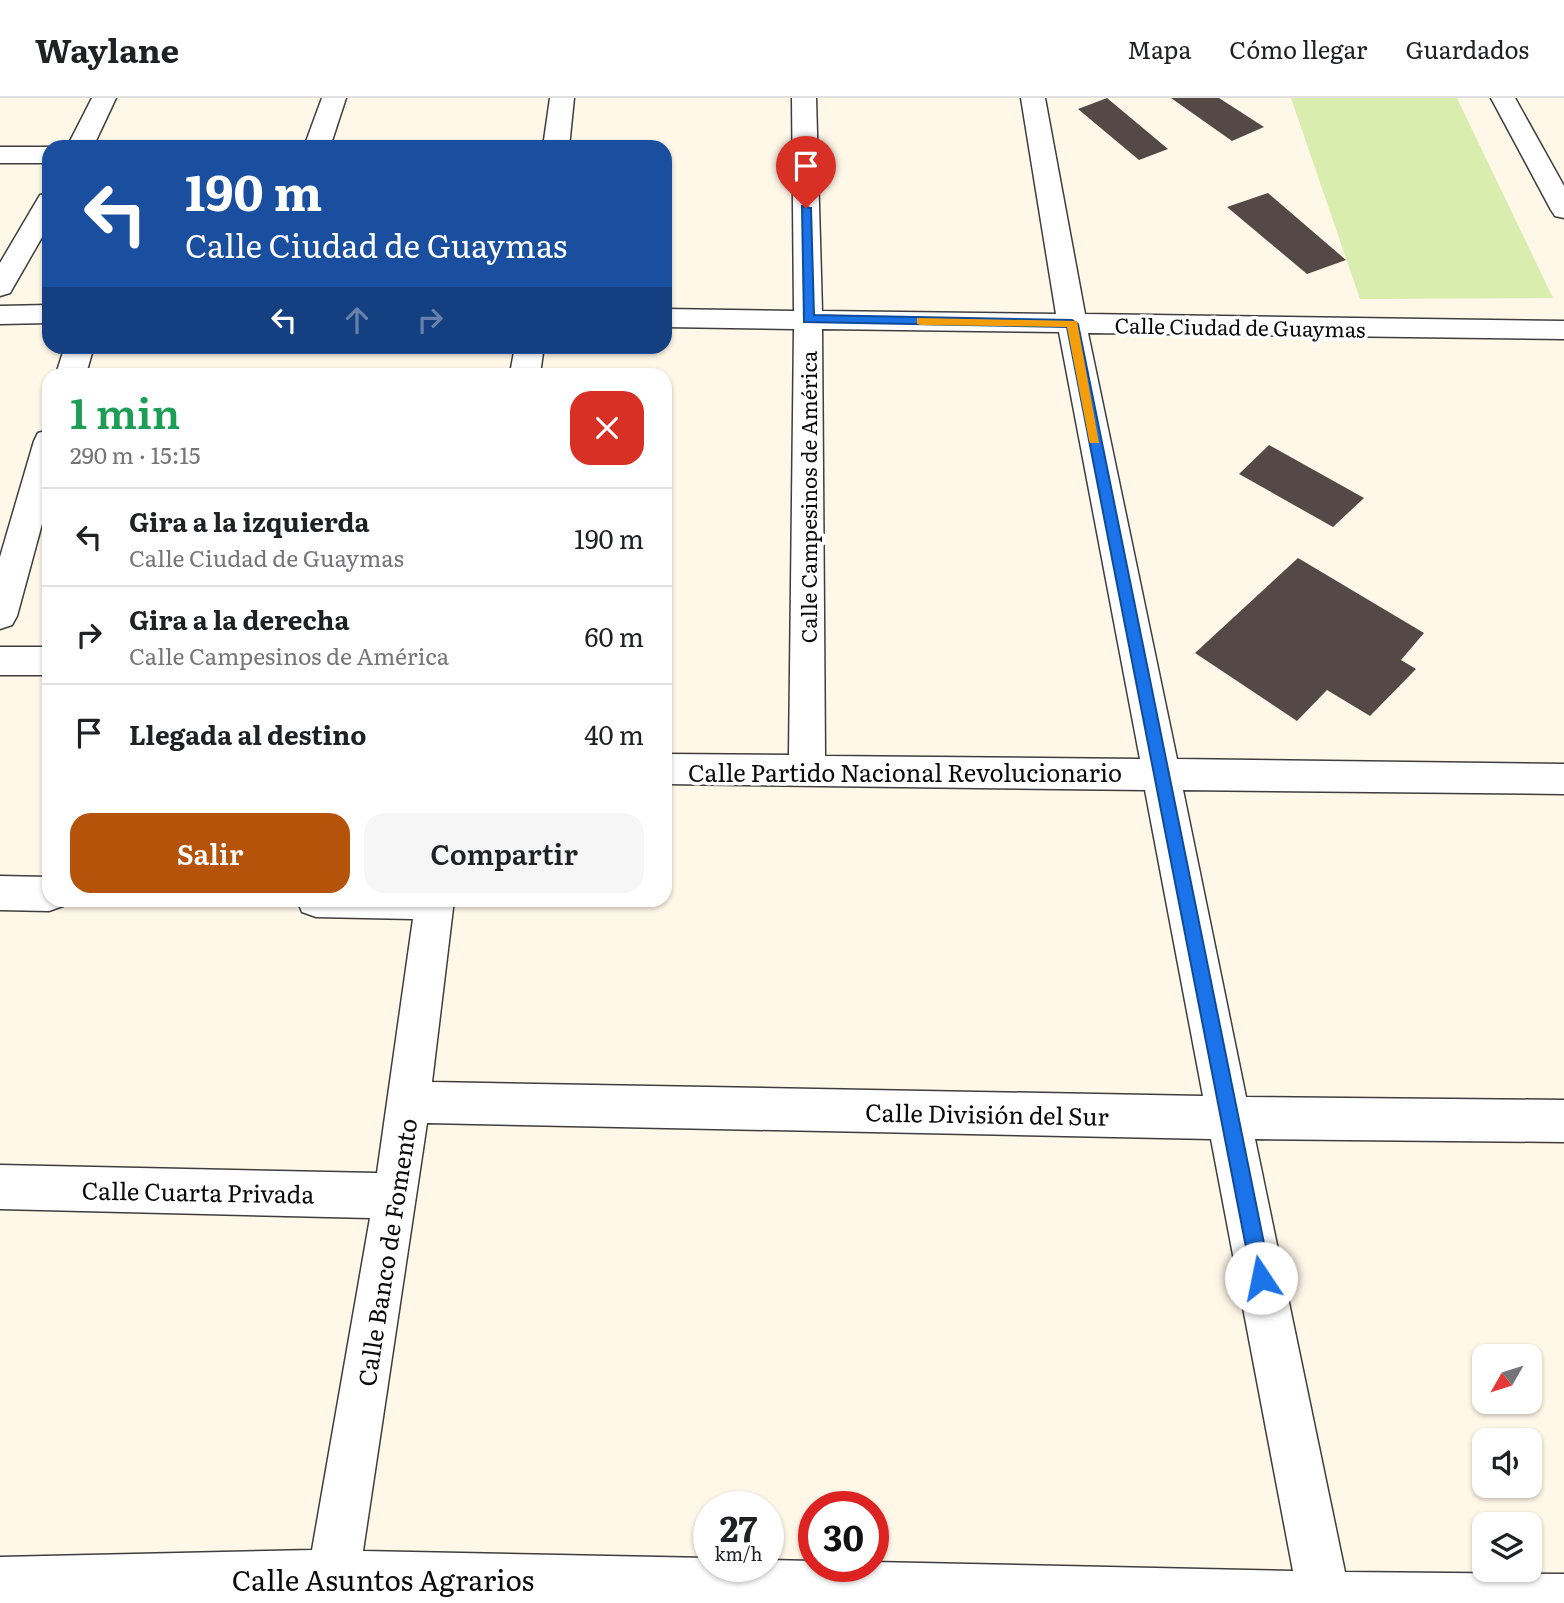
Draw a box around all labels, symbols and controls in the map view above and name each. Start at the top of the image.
text: Waylane [35,24,179,73]
text: Mapa [1127,31,1191,66]
text: Cómo llegar [1229,31,1367,66]
text: Guardados [1405,31,1529,66]
pin [776,136,836,208]
icon: arrive [787,147,825,185]
text: 190 m [185,153,322,226]
icon: left [70,168,161,259]
text: Calle Ciudad de Guaymas [185,220,567,268]
icon: left [265,301,303,339]
icon: ahead [338,301,376,339]
icon: right [411,301,449,339]
street label: Calle Ciudad de Guaymas [1114,308,1366,344]
street label: Calle Campesinos de América [792,350,823,643]
text: 1 min [70,380,180,442]
button: close [570,391,644,465]
text: 290 m · 15:15 [70,437,201,471]
text: Gira a la izquierda [129,501,370,540]
icon: left [70,518,108,556]
text: 190 m [574,518,644,557]
text: Calle Ciudad de Guaymas [129,540,404,574]
text: Gira a la derecha [129,599,349,638]
icon: right [70,616,108,654]
text: 60 m [585,616,644,655]
text: Calle Campesinos de América [129,638,449,672]
icon: arrive [70,714,108,752]
text: Llegada al destino [129,714,366,753]
text: 40 m [584,714,644,753]
street label: Calle Partido Nacional Revolucionario [688,754,1122,789]
button: Salir [70,813,350,893]
button: Compartir [364,813,644,893]
street label: Calle División del Sur [865,1093,1110,1133]
street label: Calle Banco de Fomento [348,1115,424,1389]
street label: Calle Cuarta Privada [81,1171,315,1211]
position arrow [1224,1241,1298,1315]
north arrow [1472,1344,1542,1414]
map controls [1472,1344,1542,1582]
button: sound [1472,1428,1542,1498]
speed limit sign: 30 [798,1491,889,1582]
text: 27 [720,1501,757,1553]
button: layers [1472,1512,1542,1582]
text: km/h [715,1540,762,1567]
street label: Calle Asuntos Agrarios [232,1558,534,1600]

